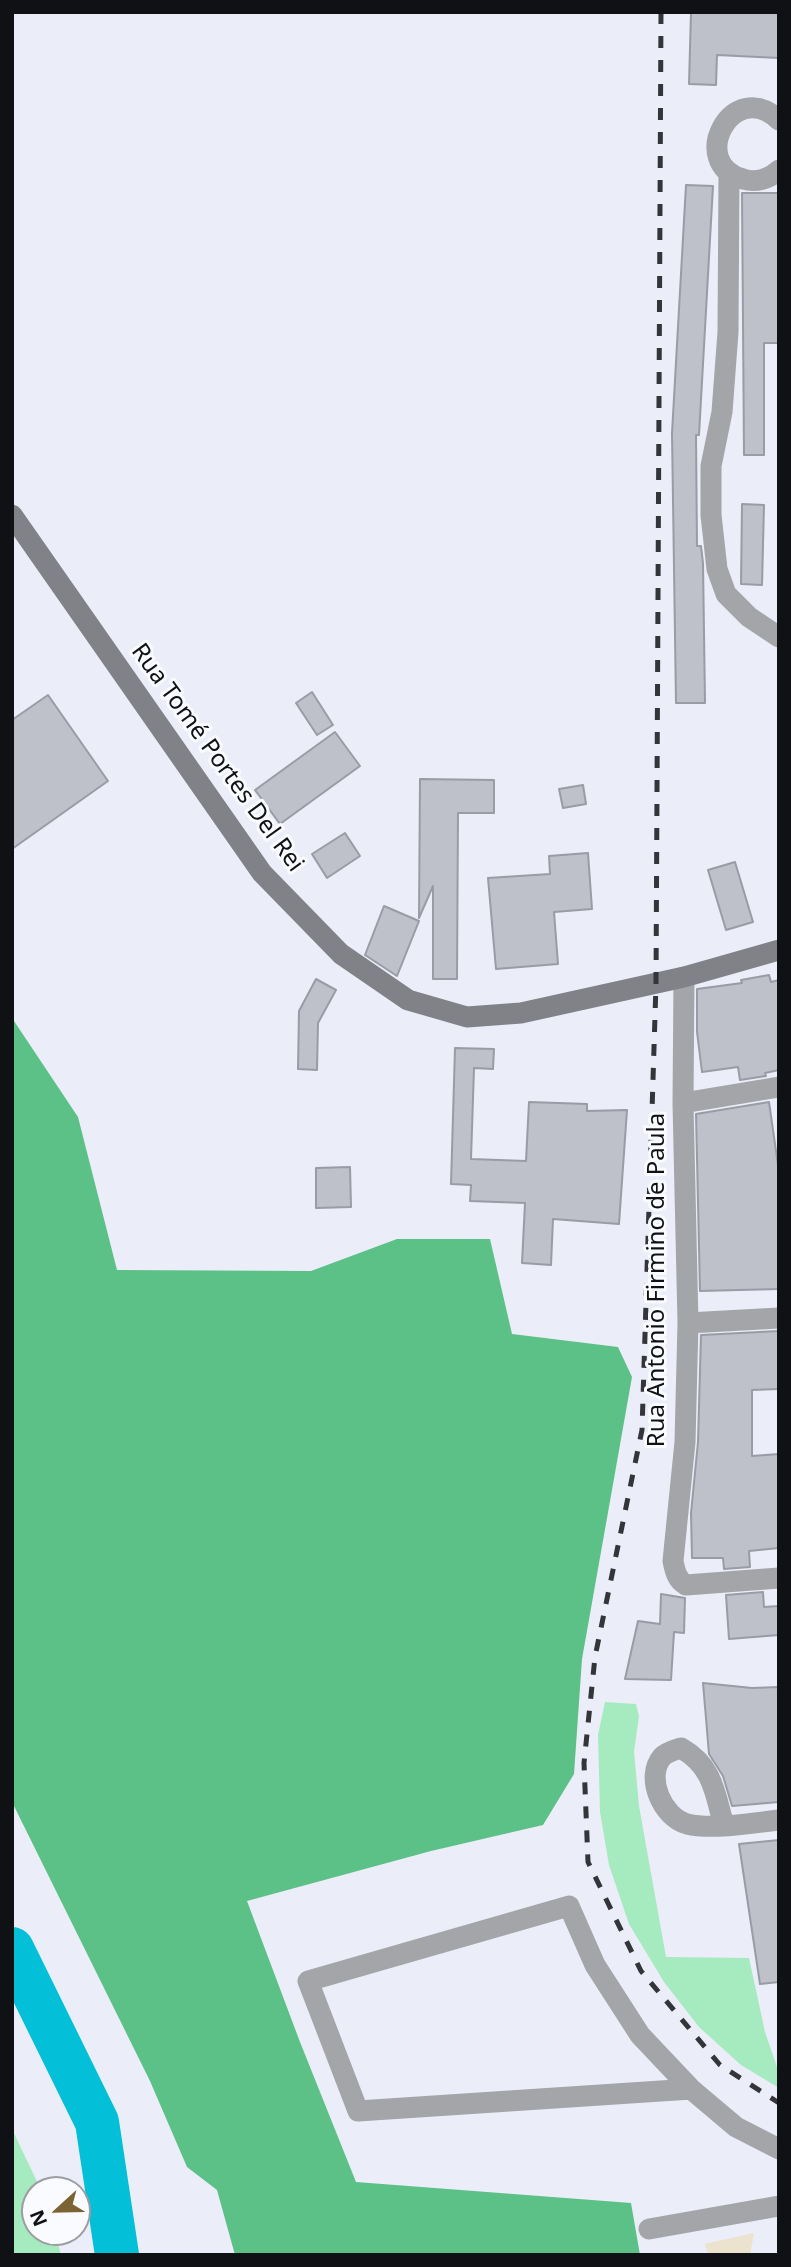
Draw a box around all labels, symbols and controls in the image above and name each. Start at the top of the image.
street label: Rua Tomé Portes Del Rei [125,638,309,878]
street label: Rua Antonio Firmino de Paula [643,1113,671,1447]
north arrow [21,2176,91,2246]
text: N [23,2206,53,2230]

